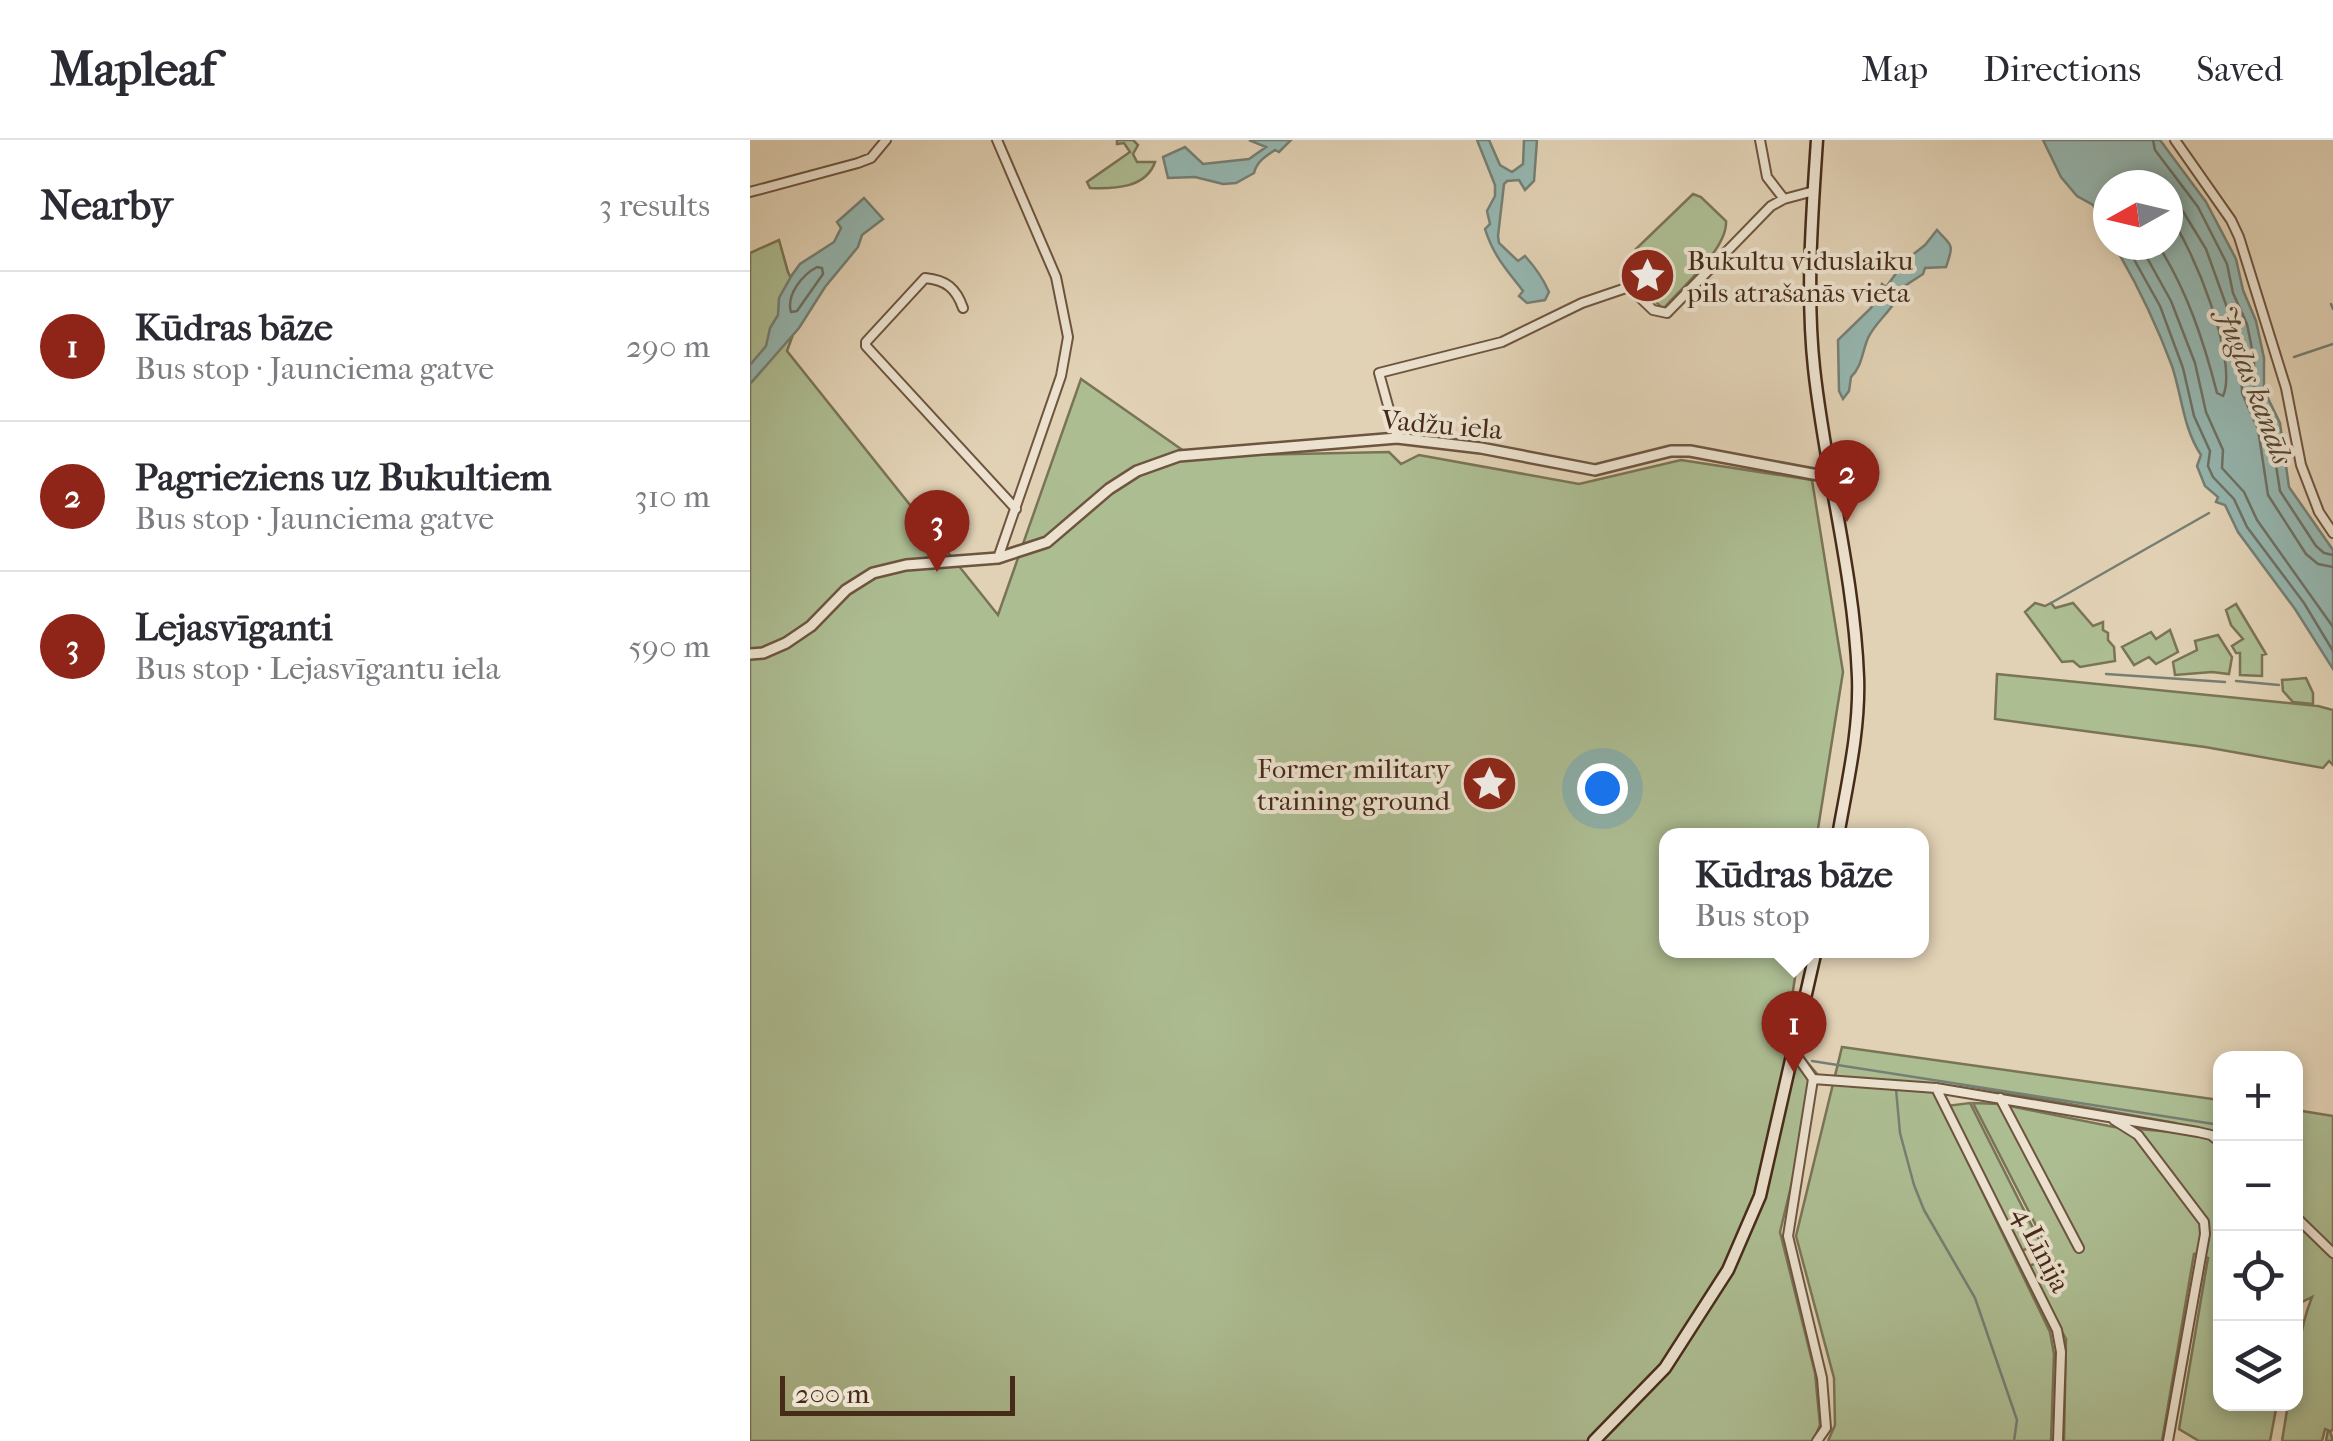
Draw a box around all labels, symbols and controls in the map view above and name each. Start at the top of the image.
text: Mapleaf [50,41,216,97]
text: Map [1861,49,1928,90]
text: Directions [1983,49,2141,90]
text: Saved [2196,49,2283,90]
north arrow [2093,170,2183,260]
text: Nearby [40,181,172,230]
text: 3 results [599,187,710,224]
place label: Bukultu viduslaiku pils atrašanās vieta [1686,244,1914,309]
place icon: Bukultu viduslaiku pils atrašanās vieta [1618,246,1678,306]
water label: Juglas kanāls [2207,301,2300,470]
text: Kūdras bāze [135,305,333,350]
text: 1 [67,328,78,365]
text: 290 m [626,328,710,365]
text: Bus stop · Jaunciema gatve [135,350,494,387]
street label: Vadžu iela [1379,403,1505,446]
pin: 2 [1814,440,1880,522]
text: Pagrieziens uz Bukultiem [135,455,551,500]
text: 2 [64,478,81,515]
text: 310 m [635,478,710,515]
pin: 3 [904,490,970,572]
text: Bus stop · Jaunciema gatve [135,500,494,537]
text: Lejasvīganti [135,605,333,650]
text: 3 [66,628,79,665]
text: 590 m [628,628,710,665]
text: Bus stop · Lejasvīgantu iela [135,650,500,687]
place label: Former military training ground [1257,752,1451,817]
place icon: Former military training ground [1459,754,1519,814]
your location [1577,763,1628,814]
popup [1659,828,1929,958]
text: Kūdras bāze [1695,852,1893,897]
text: Bus stop [1695,897,1809,934]
pin: 1 [1762,990,1826,1073]
map controls [2213,1051,2303,1411]
button: + [2213,1051,2303,1141]
button: − [2213,1141,2303,1231]
street label: 4 Līnija [2006,1201,2078,1299]
button: locate [2213,1231,2303,1321]
button: layers [2213,1321,2303,1411]
scale bar [780,1371,1015,1416]
text: 200 m [795,1377,870,1410]

